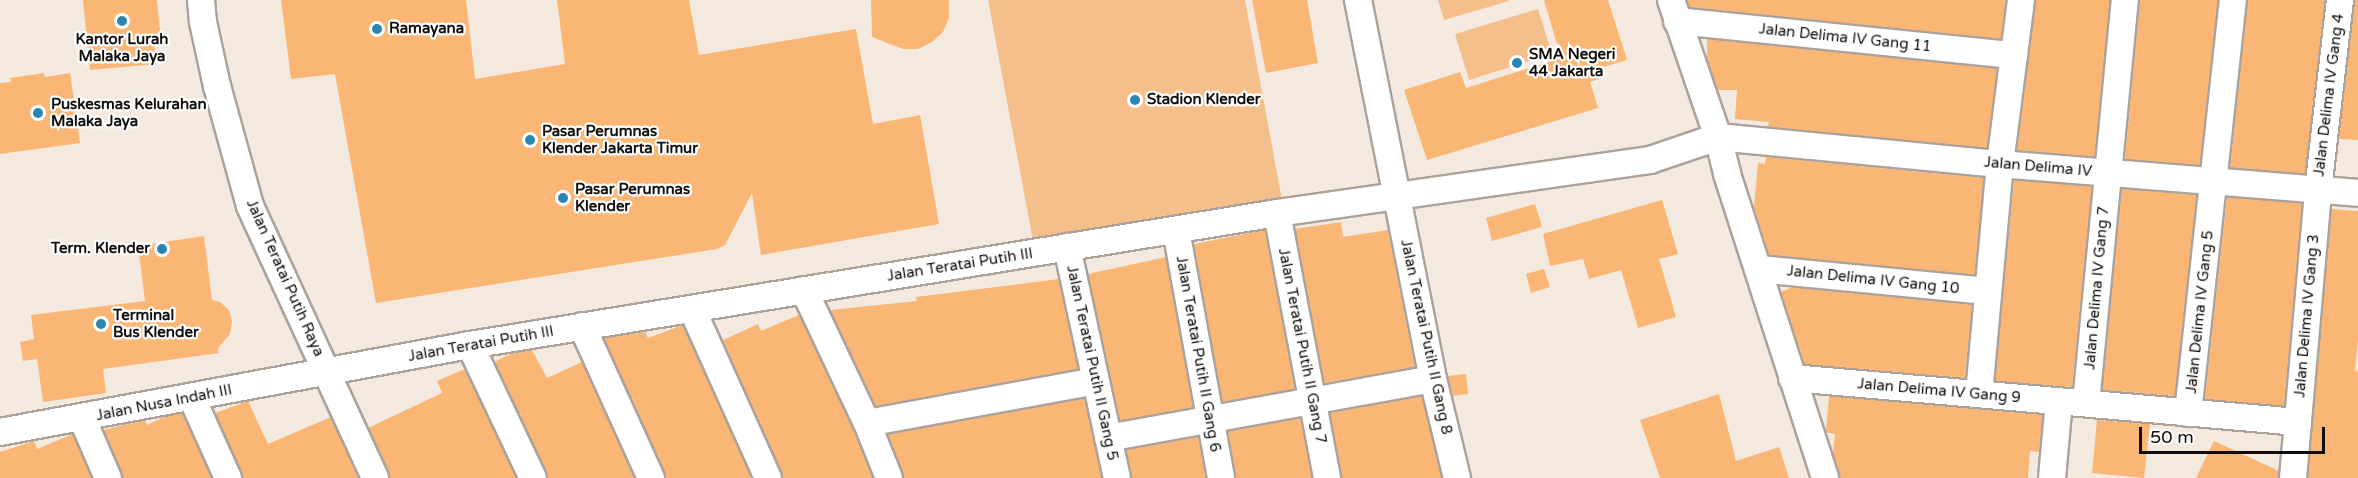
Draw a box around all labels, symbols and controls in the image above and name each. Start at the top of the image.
street label: Jalan Delima IV Gang 4 [2310,13,2348,177]
marker: Kantor Lurah Malaka Jaya [115,14,129,28]
place label: Ramayana [389,20,464,38]
street label: Jalan Delima IV Gang 11 [1758,20,1932,56]
marker: Ramayana [370,22,384,36]
place label: Kantor Lurah Malaka Jaya [76,30,168,65]
place label: SMA Negeri 44 Jakarta [1529,45,1616,80]
marker: SMA Negeri 44 Jakarta [1510,56,1524,70]
place label: Stadion Klender [1147,91,1261,109]
marker: Stadion Klender [1128,93,1142,107]
place label: Puskesmas Kelurahan Malaka Jaya [51,95,207,130]
marker: Puskesmas Kelurahan Malaka Jaya [29,104,47,122]
place label: Pasar Perumnas Klender Jakarta Timur [542,122,698,157]
marker: Pasar Perumnas Klender Jakarta Timur [523,133,537,147]
street label: Jalan Delima IV [1983,153,2093,181]
place label: Pasar Perumnas Klender [575,180,690,215]
marker: Pasar Perumnas Klender [556,191,570,205]
street label: Jalan Teratai Putih Raya [242,197,328,359]
street label: Jalan Delima IV Gang 7 [2081,206,2113,370]
street label: Jalan Delima IV Gang 5 [2182,230,2218,394]
street label: Jalan Delima IV Gang 3 [2291,234,2323,398]
street label: Jalan Teratai Putih II Gang 8 [1397,238,1455,436]
place label: Term. Klender [51,240,150,258]
marker: Term. Klender [155,242,169,256]
street label: Jalan Teratai Putih III [886,245,1034,285]
street label: Jalan Teratai Putih II Gang 7 [1274,247,1330,445]
street label: Jalan Teratai Putih II Gang 6 [1172,255,1224,453]
street label: Jalan Delima IV Gang 10 [1786,262,1960,298]
street label: Jalan Teratai Putih II Gang 5 [1063,264,1121,462]
place label: Terminal Bus Klender [113,306,199,341]
marker: Terminal Bus Klender [94,317,108,331]
street label: Jalan Teratai Putih III [407,322,555,366]
street label: Jalan Delima IV Gang 9 [1857,375,2021,407]
street label: Jalan Nusa Indah III [94,381,234,425]
scale bar [2142,415,2328,453]
text: 50 m [2150,426,2194,448]

